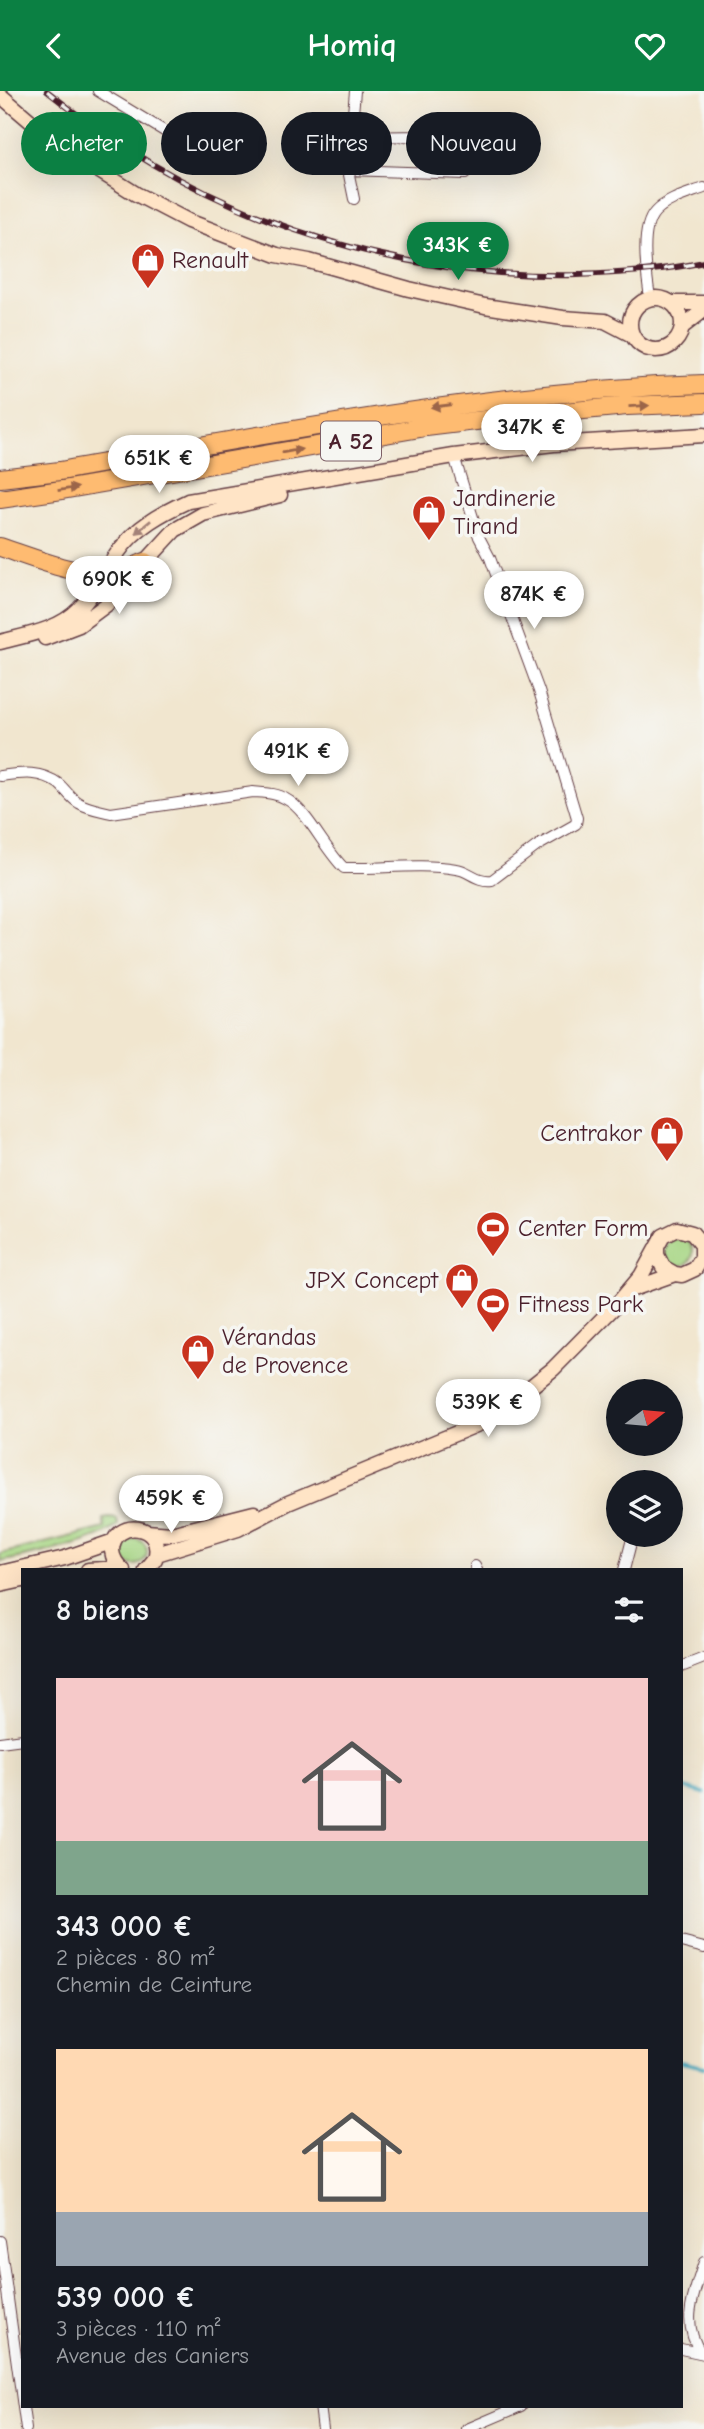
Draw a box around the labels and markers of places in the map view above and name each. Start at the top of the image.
pin: 343K € [401,223,515,282]
shop icon: Renault [129,241,167,290]
place label: Renault [172,246,249,274]
pin: 347K € [475,405,589,464]
pin: 651K € [102,435,216,495]
place label: Jardinerie Tirand [453,484,556,540]
shop icon: Jardinerie Tirand [410,493,448,542]
pin: 690K € [62,557,176,616]
pin: 874K € [477,571,591,631]
pin: 491K € [241,729,355,788]
shop icon: Centrakor [648,1114,686,1163]
place label: Centrakor [540,1119,642,1147]
sports icon: Center Form [474,1209,512,1258]
place label: Center Form [518,1214,648,1242]
shop icon: JPX Concept [443,1261,481,1310]
place label: JPX Concept [305,1266,439,1294]
sports icon: Fitness Park [474,1285,512,1334]
place label: Fitness Park [518,1290,644,1318]
place label: Vérandas de Provence [222,1323,348,1379]
shop icon: Vérandas de Provence [179,1332,217,1381]
pin: 539K € [431,1379,545,1439]
pin: 459K € [114,1475,228,1535]

